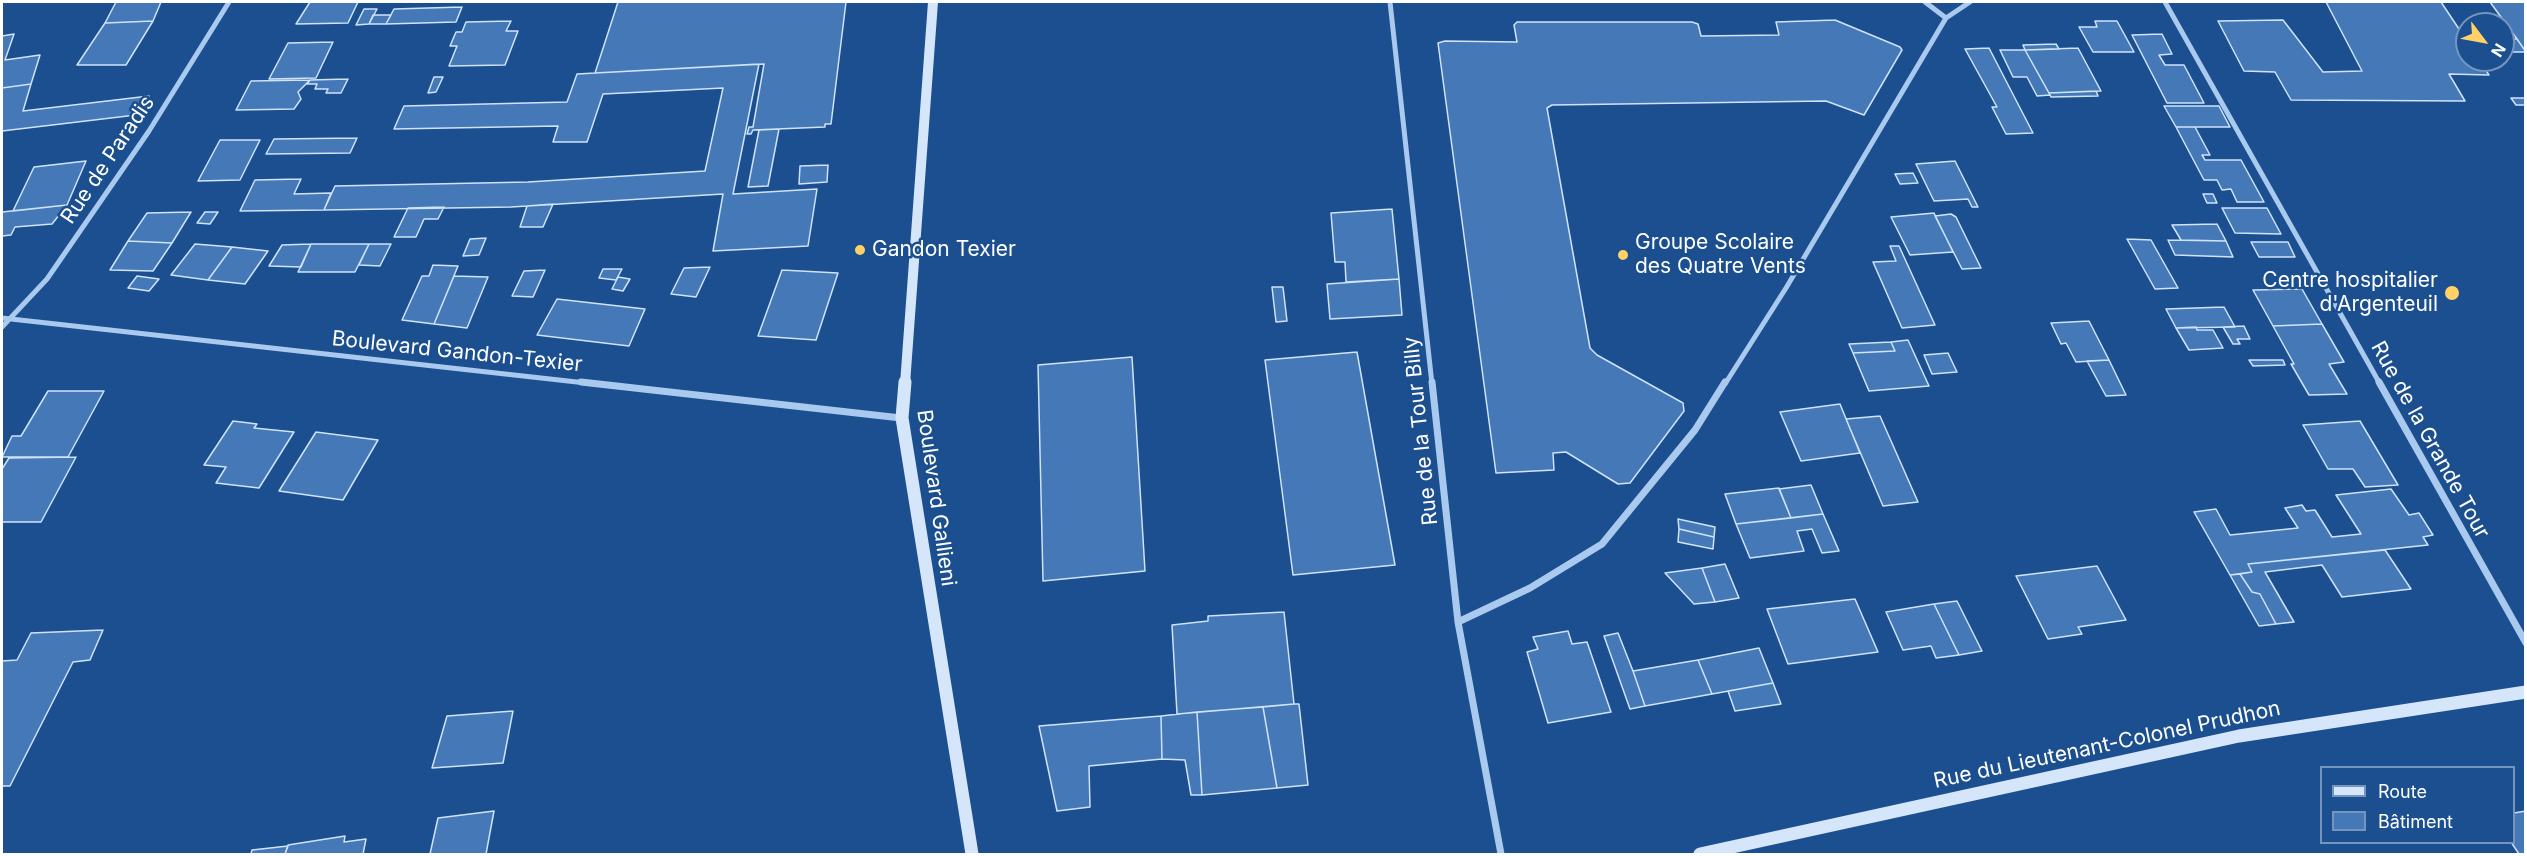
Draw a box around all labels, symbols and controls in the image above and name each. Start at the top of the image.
north arrow [2455,12,2515,72]
text: N [2487,40,2510,61]
street label: Rue de Paradis [56,91,160,229]
place label: Groupe Scolaire des Quatre Vents [1635,230,1806,280]
place label: Gandon Texier [872,237,1016,263]
marker: Gandon Texier [853,243,867,257]
marker: Groupe Scolaire des Quatre Vents [1616,248,1630,262]
place label: Centre hospitalier d'Argenteuil [2262,268,2438,318]
marker: Centre hospitalier d'Argenteuil [2443,284,2461,302]
street label: Boulevard Gandon-Texier [331,326,583,378]
street label: Rue de la Tour Billy [1399,335,1443,527]
street label: Rue de la Grande Tour [2365,337,2495,543]
street label: Boulevard Gallieni [911,408,961,588]
street label: Rue du Lieutenant-Colonel Prudhon [1931,696,2283,794]
legend [2320,766,2515,844]
text: Route [2378,781,2427,802]
text: Bâtiment [2378,811,2453,832]

